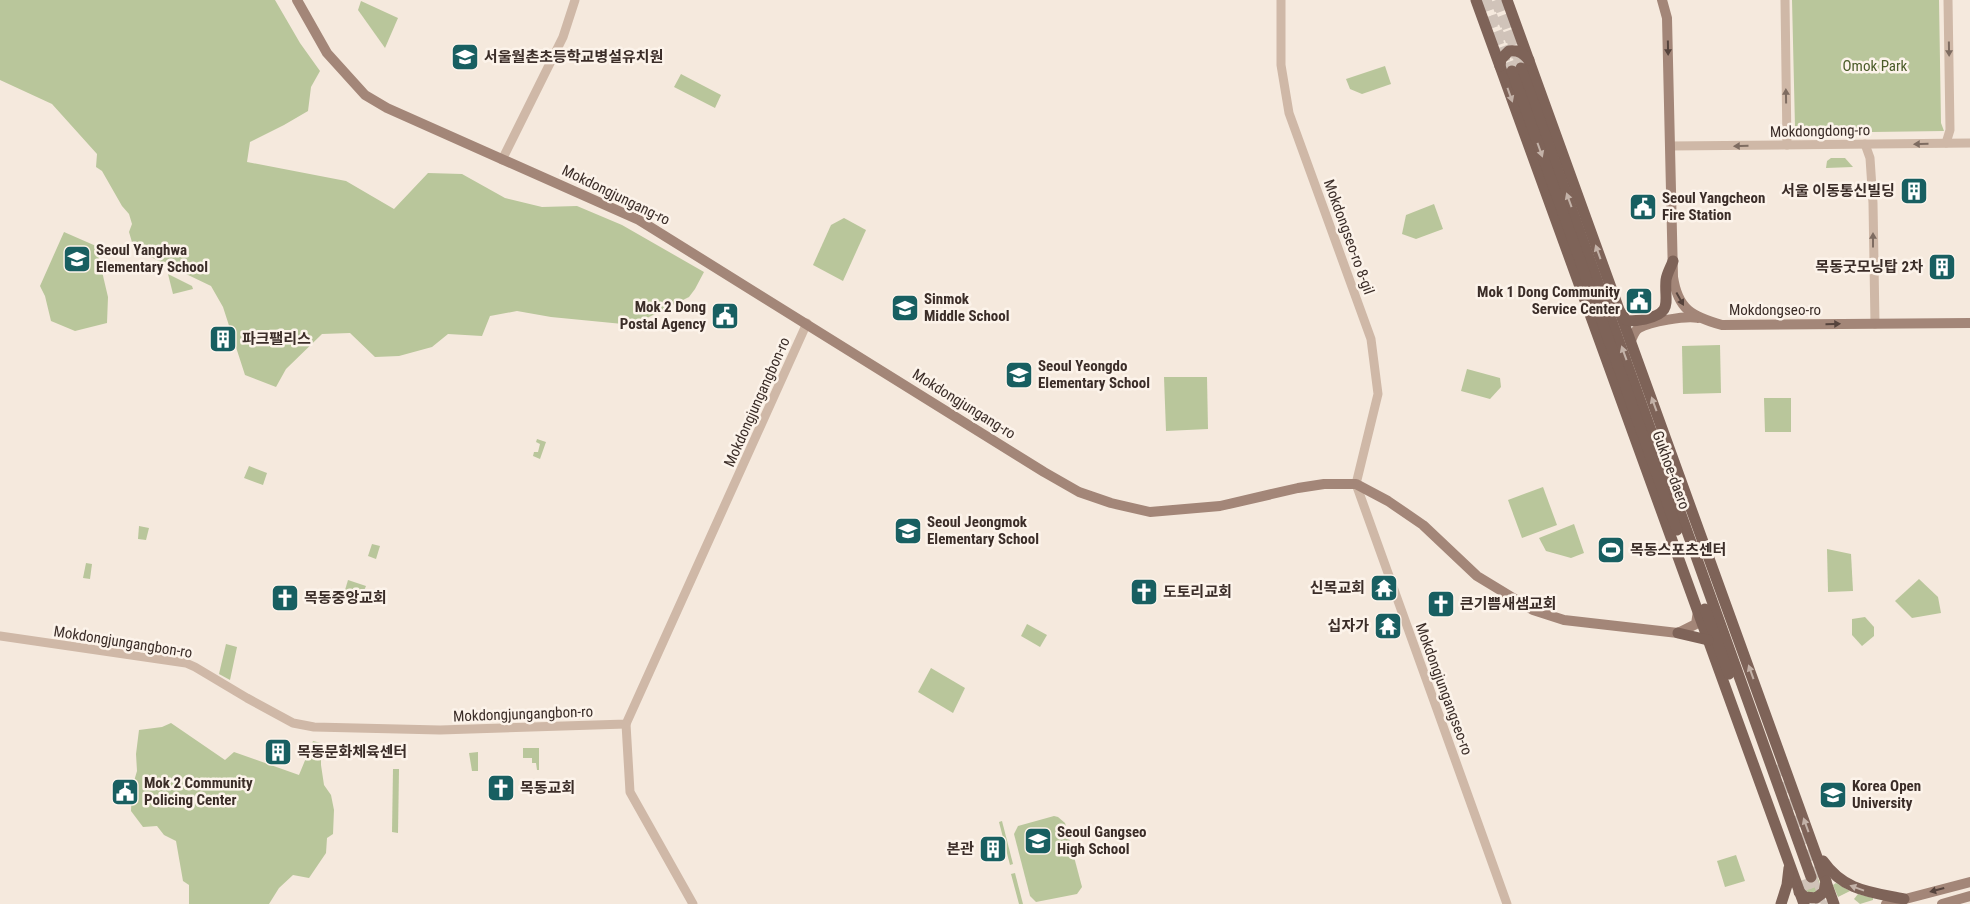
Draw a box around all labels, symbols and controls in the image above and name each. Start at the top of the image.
one-way arrow [1664,40,1672,56]
one-way arrow [1945,41,1953,57]
school or university icon: 서울월촌초등학교병설유치원 [450,42,480,72]
place label: 서울월촌초등학교병설유치원 [484,48,663,66]
park label: Omok Park [1843,57,1908,75]
one-way arrow [1506,88,1514,103]
one-way arrow [1782,88,1790,104]
street label: Mokdongdong-ro [1770,121,1870,141]
one-way arrow [1913,140,1929,148]
one-way arrow [1733,142,1749,150]
one-way arrow [1536,143,1544,158]
street label: Mokdongjungang-ro [559,161,673,229]
building icon: 서울 이동통신빌딩 [1899,176,1929,206]
street label: Mokdongseo-ro 8-gil [1320,177,1378,297]
place label: 서울 이동통신빌딩 [1781,182,1895,200]
place label: Seoul Yangcheon Fire Station [1662,189,1765,224]
one-way arrow [1565,192,1573,207]
public building icon: Seoul Yangcheon Fire Station [1628,192,1658,222]
one-way arrow [1869,232,1877,248]
place label: Seoul Yanghwa Elementary School [96,241,208,276]
school or university icon: Seoul Yanghwa Elementary School [62,244,92,274]
one-way arrow [1594,244,1602,259]
building icon: 목동굿모닝탑 2차 [1927,252,1957,282]
place label: 목동굿모닝탑 2차 [1815,258,1923,276]
place label: Mok 1 Dong Community Service Center [1477,283,1620,318]
public building icon: Mok 1 Dong Community Service Center [1624,286,1654,316]
place label: Sinmok Middle School [924,290,1010,325]
one-way arrow [1676,292,1685,305]
school or university icon: Sinmok Middle School [890,293,920,323]
place label: Mok 2 Dong Postal Agency [620,298,706,333]
public building icon: Mok 2 Dong Postal Agency [710,301,740,331]
street label: Mokdongseo-ro [1729,301,1821,319]
one-way arrow [1825,320,1841,328]
building icon: 파크팰리스 [208,324,238,354]
place label: 파크팰리스 [242,330,311,348]
street label: Mokdongjungangbon-ro [720,334,794,470]
one-way arrow [1620,345,1628,360]
place label: Seoul Yeongdo Elementary School [1038,357,1150,392]
school or university icon: Seoul Yeongdo Elementary School [1004,360,1034,390]
street label: Mokdongjungang-ro [909,365,1019,443]
one-way arrow [1650,397,1657,412]
street label: Gukhoe-daero [1649,428,1693,512]
place label: Seoul Jeongmok Elementary School [927,513,1039,548]
school or university icon: Seoul Jeongmok Elementary School [893,516,923,546]
sports icon: 목동스포츠센터 [1596,535,1626,565]
place label: 목동스포츠센터 [1630,541,1727,559]
temple icon: 신목교회 [1369,573,1399,603]
church icon: 도토리교회 [1129,577,1159,607]
place label: 신목교회 [1310,579,1365,597]
church icon: 목동중앙교회 [270,583,300,613]
place label: 도토리교회 [1163,583,1232,601]
place label: 목동중앙교회 [304,589,387,607]
church icon: 큰기쁨새샘교회 [1426,589,1456,619]
place label: 큰기쁨새샘교회 [1460,595,1557,613]
temple icon: 십자가 [1373,611,1403,641]
place label: 십자가 [1328,617,1369,635]
street label: Mokdongjungangseo-ro [1412,620,1476,758]
street label: Mokdongjungangbon-ro [52,622,194,662]
one-way arrow [1747,665,1754,680]
street label: Mokdongjungangbon-ro [453,703,593,725]
building icon: 목동문화체육센터 [263,737,293,767]
place label: 목동문화체육센터 [297,743,407,761]
church icon: 목동교회 [486,773,516,803]
place label: Mok 2 Community Policing Center [144,774,253,809]
public building icon: Mok 2 Community Policing Center [110,777,140,807]
place label: Korea Open University [1852,777,1921,812]
place label: 목동교회 [520,779,575,797]
school or university icon: Korea Open University [1818,780,1848,810]
one-way arrow [1802,817,1810,832]
place label: Seoul Gangseo High School [1057,823,1147,858]
school or university icon: Seoul Gangseo High School [1023,826,1053,856]
building icon: 본관 [978,834,1008,864]
place label: 본관 [946,840,974,858]
one-way arrow [1849,884,1864,891]
one-way arrow [1930,887,1945,895]

